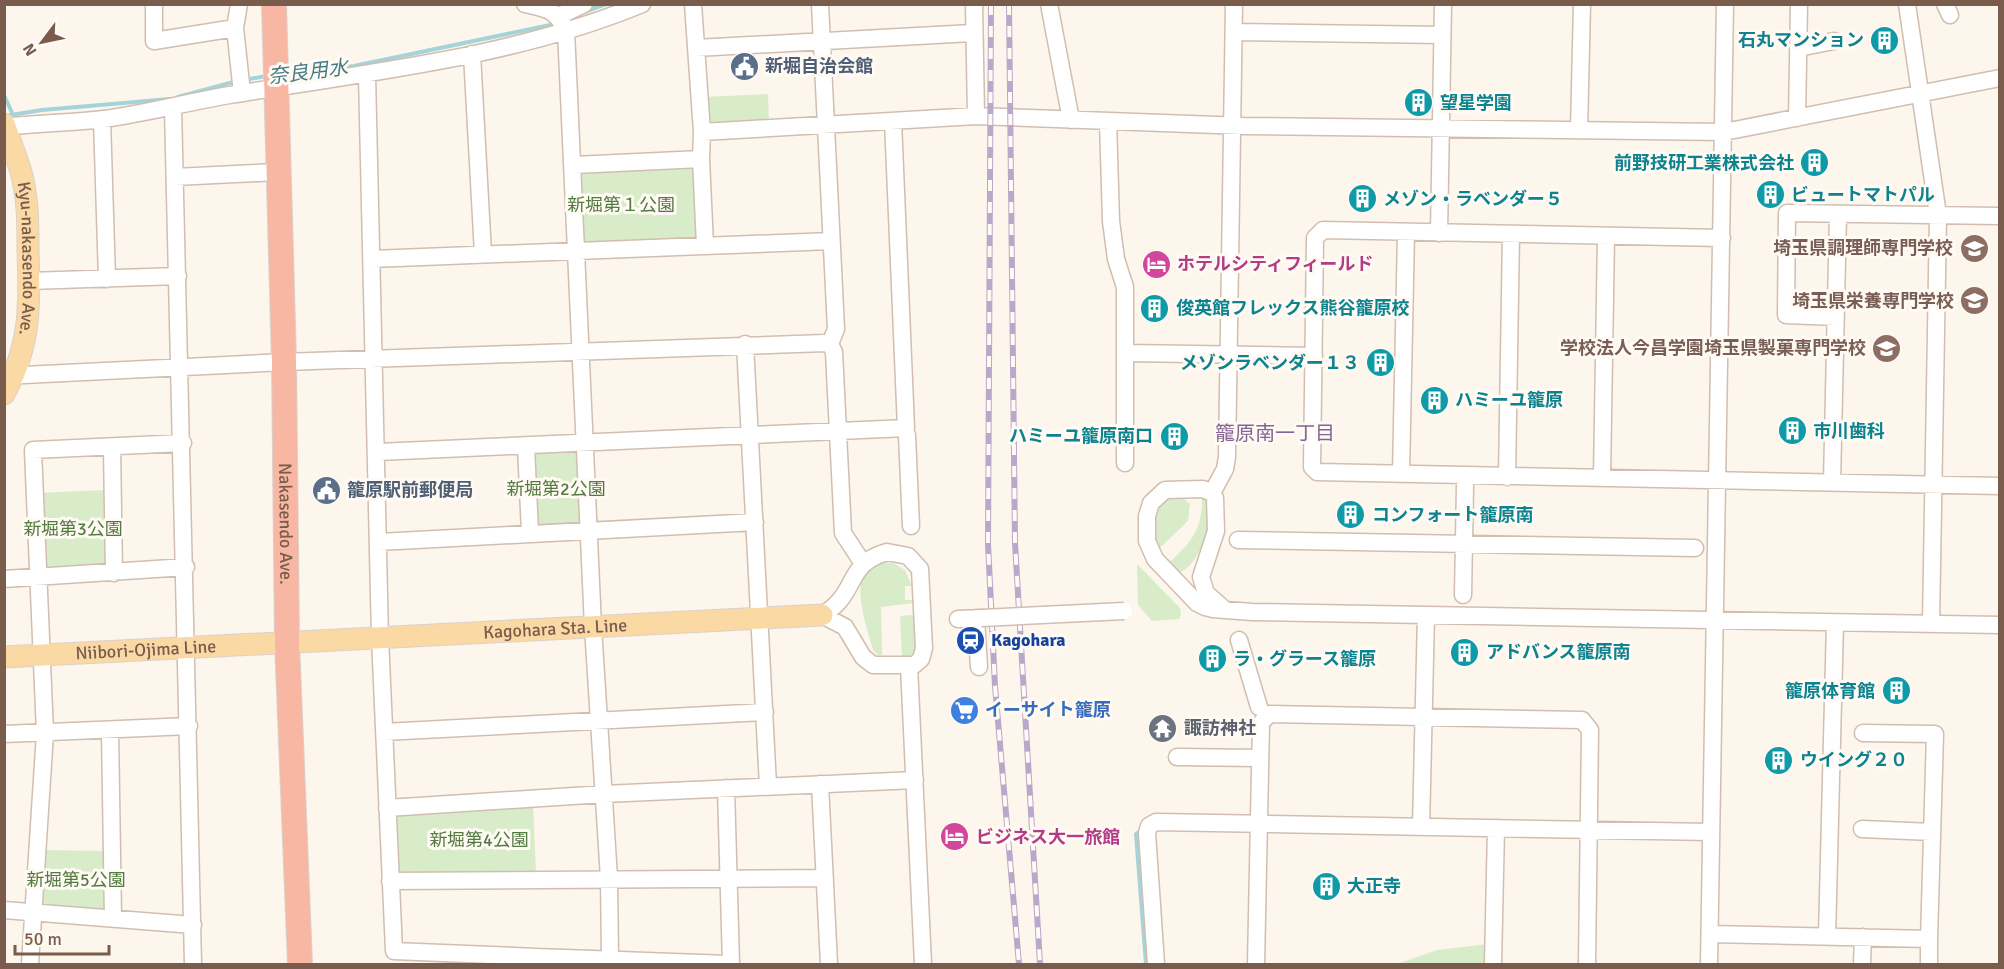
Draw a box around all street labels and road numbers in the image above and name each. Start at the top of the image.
street label: Kyu-nakasendo Ave. [13,180,40,337]
street label: Nakasendo Ave. [274,463,297,585]
street label: Kagohara Sta. Line [483,614,628,643]
street label: Niibori-Ojima Line [75,635,217,664]

